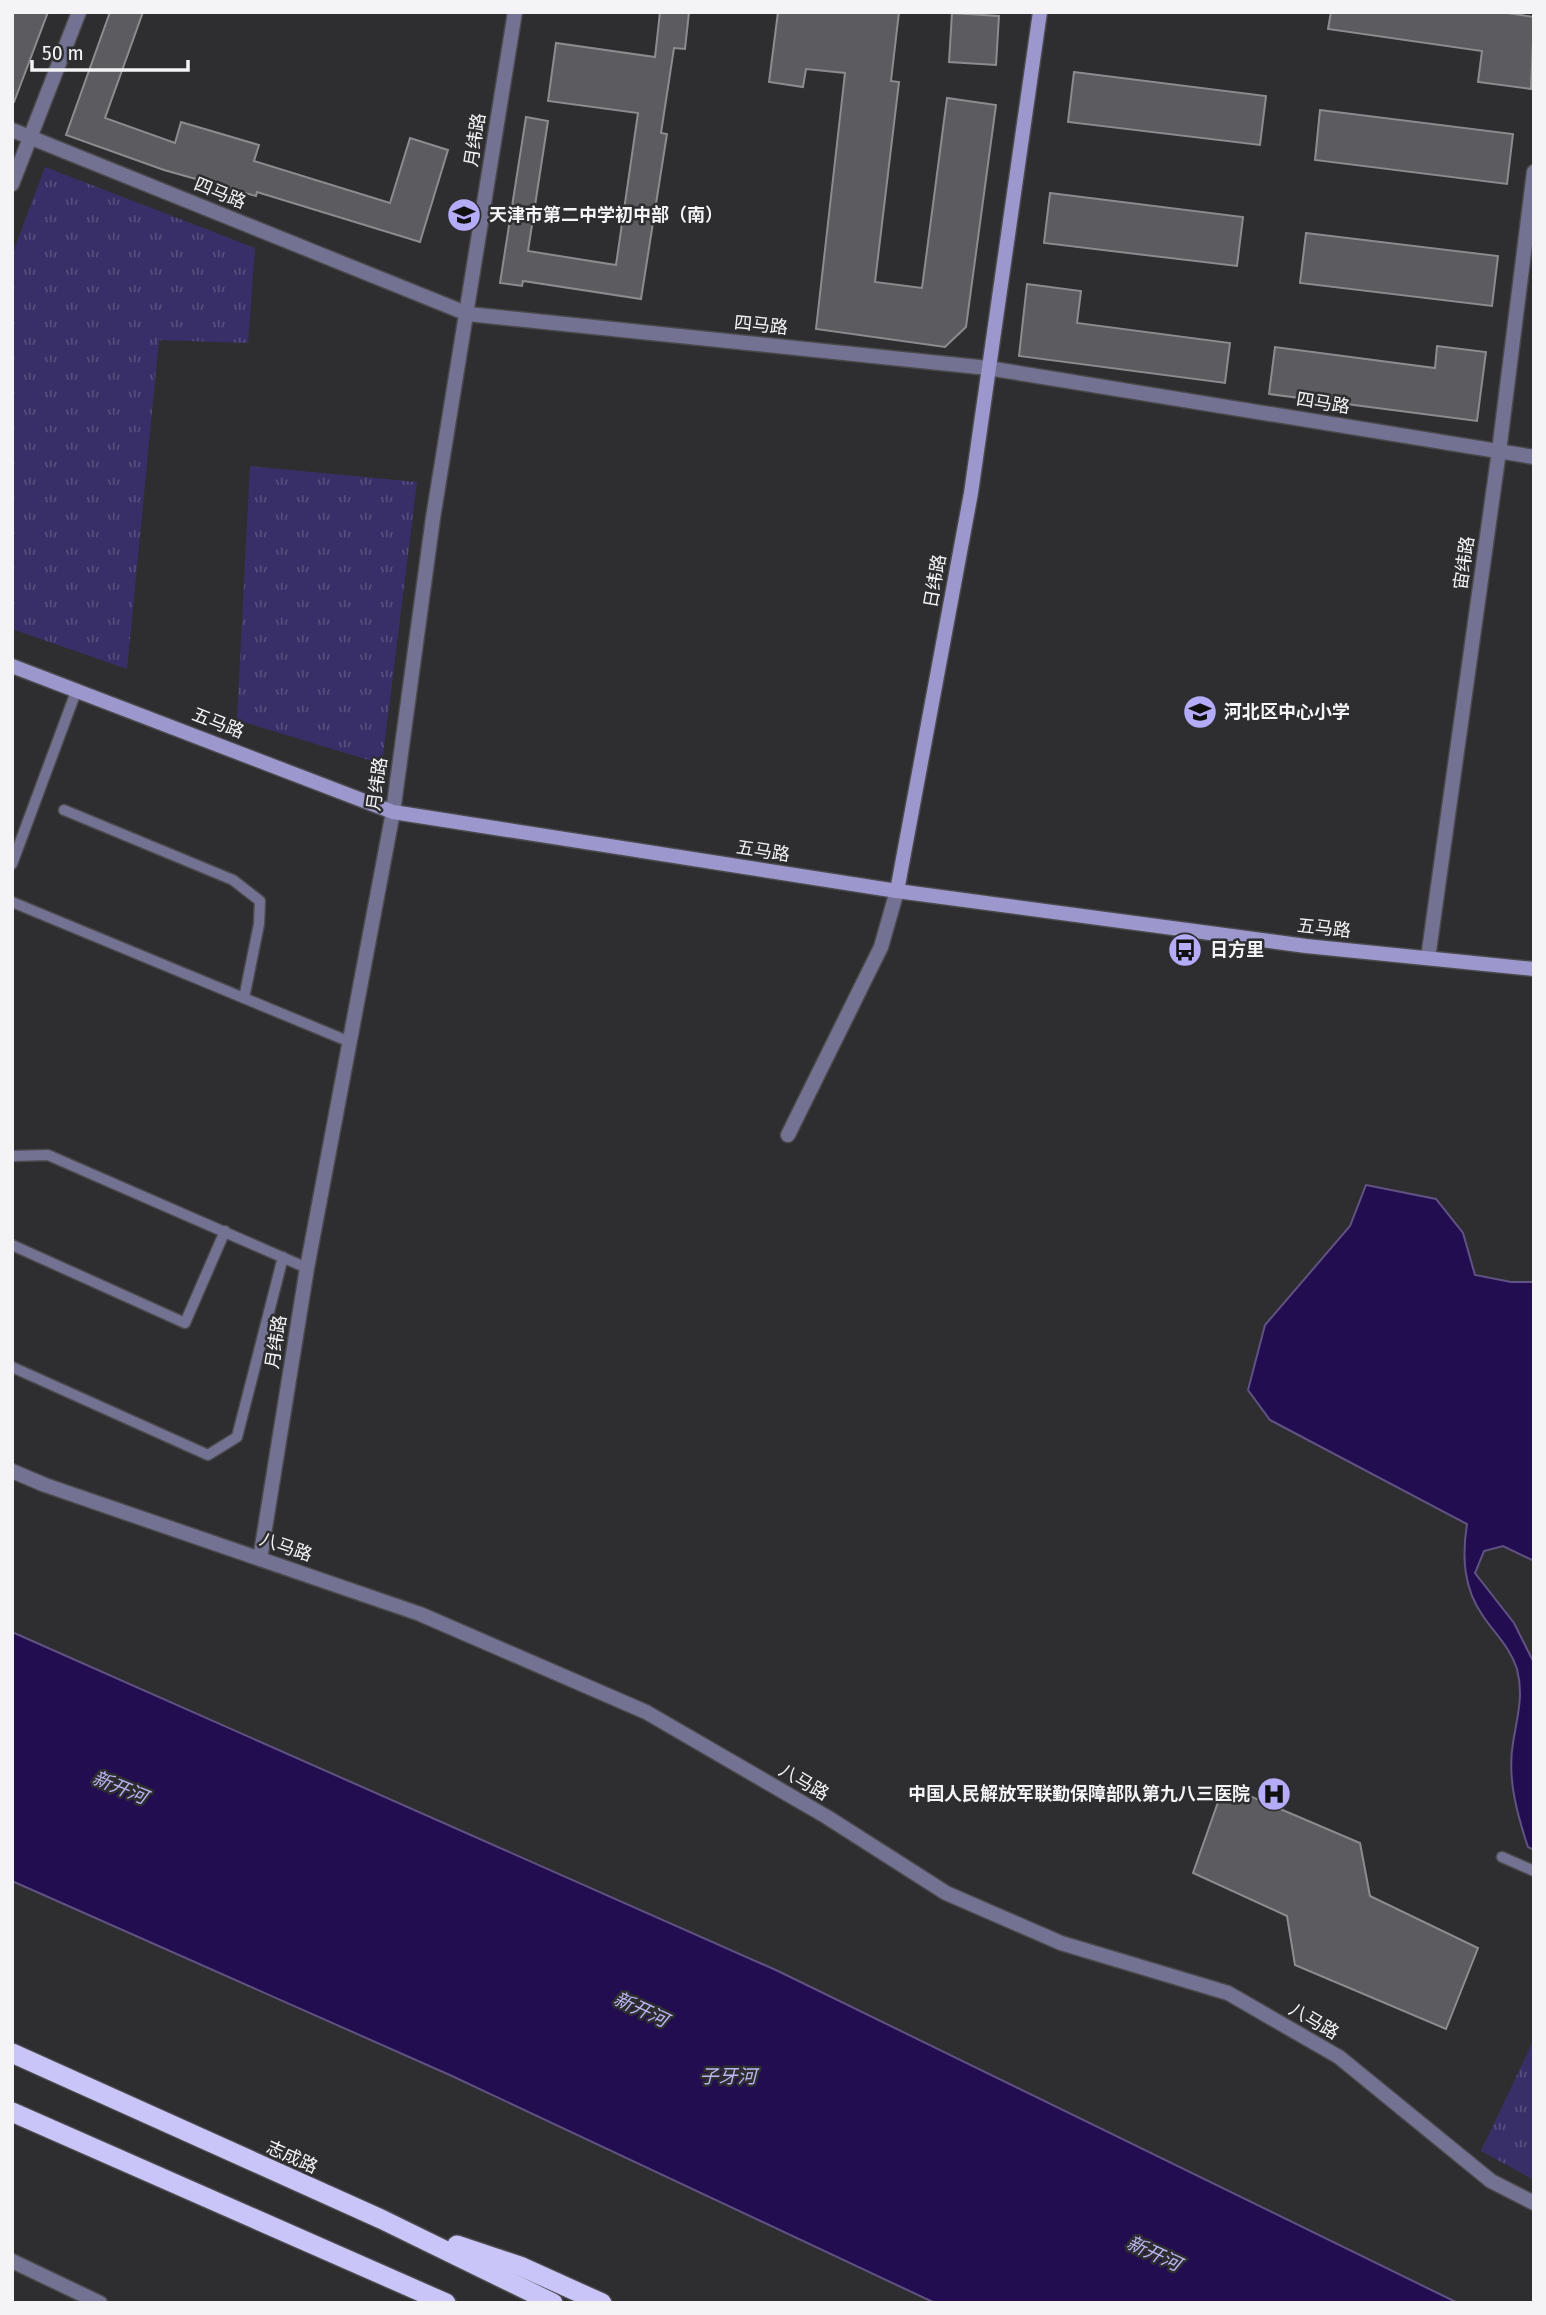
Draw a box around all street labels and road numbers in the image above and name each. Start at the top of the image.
street label: 月纬路 [460,112,490,168]
street label: 四马路 [191,173,249,213]
street label: 四马路 [733,311,789,339]
street label: 四马路 [1295,388,1351,418]
street label: 宙纬路 [1449,535,1479,591]
street label: 日纬路 [919,553,951,609]
street label: 五马路 [189,703,247,743]
street label: 月纬路 [362,756,392,812]
street label: 五马路 [735,836,791,866]
street label: 五马路 [1296,914,1352,942]
street label: 月纬路 [261,1314,291,1370]
street label: 八马路 [257,1528,315,1566]
street label: 八马路 [775,1759,833,1805]
street label: 八马路 [1285,1998,1343,2044]
street label: 志成路 [263,2136,321,2178]

